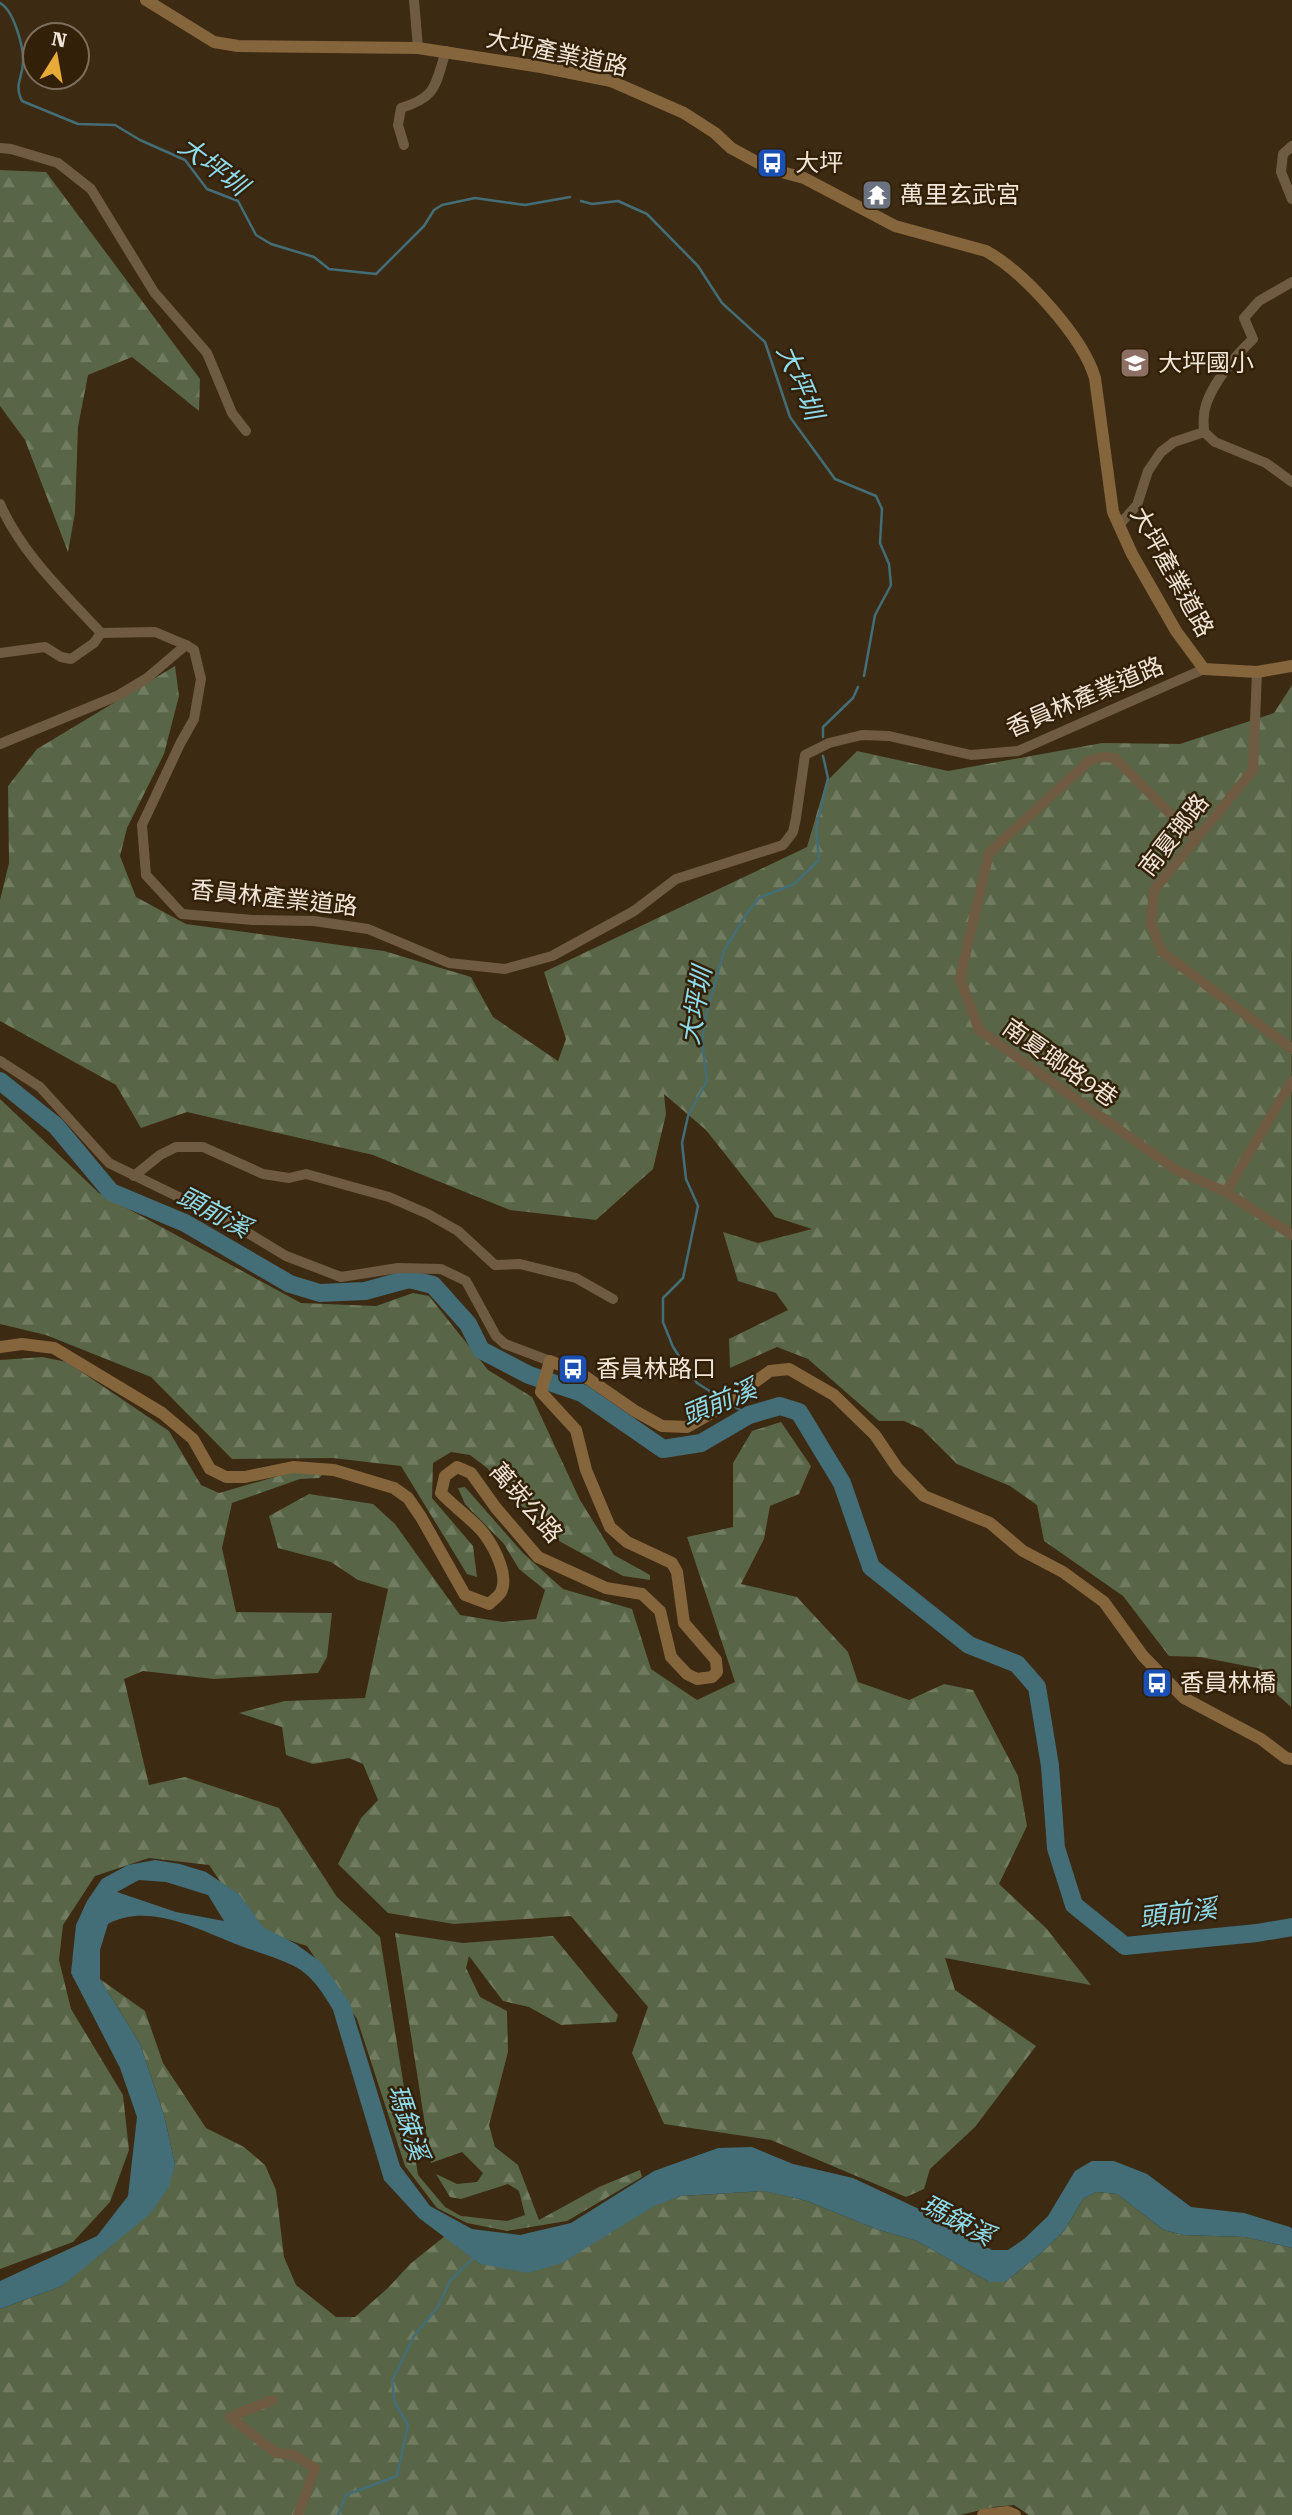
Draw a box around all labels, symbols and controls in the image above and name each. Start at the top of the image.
north arrow [21,21,91,91]
street label: 大坪產業道路 [484,24,630,82]
text: N [50,27,69,53]
water label: 大坪圳 [173,131,256,204]
bus stop icon: 大坪 [755,146,789,180]
place label: 大坪 [795,149,843,177]
temple icon: 萬里玄武宮 [860,178,894,212]
place label: 萬里玄武宮 [900,181,1020,209]
water label: 大坪圳 [771,340,831,427]
school or university icon: 大坪國小 [1118,346,1152,380]
place label: 大坪國小 [1158,349,1254,377]
street label: 大坪產業道路 [1125,502,1219,642]
street label: 香員林產業道路 [1002,651,1168,743]
street label: 南夏瑯路 [1133,789,1215,881]
street label: 香員林產業道路 [189,875,359,921]
water label: 大坪圳 [674,961,718,1047]
street label: 南夏瑯路9巷 [997,1013,1123,1113]
water label: 頭前溪 [173,1180,259,1245]
bus stop icon: 香員林路口 [556,1352,590,1386]
place label: 香員林路口 [596,1355,716,1383]
water label: 頭前溪 [677,1372,764,1431]
street label: 萬崁公路 [484,1458,568,1548]
bus stop icon: 香員林橋 [1140,1666,1174,1700]
place label: 香員林橋 [1180,1669,1276,1697]
water label: 頭前溪 [1137,1893,1222,1933]
water label: 瑪鋉溪 [382,2080,436,2168]
water label: 瑪鋉溪 [915,2189,1002,2253]

